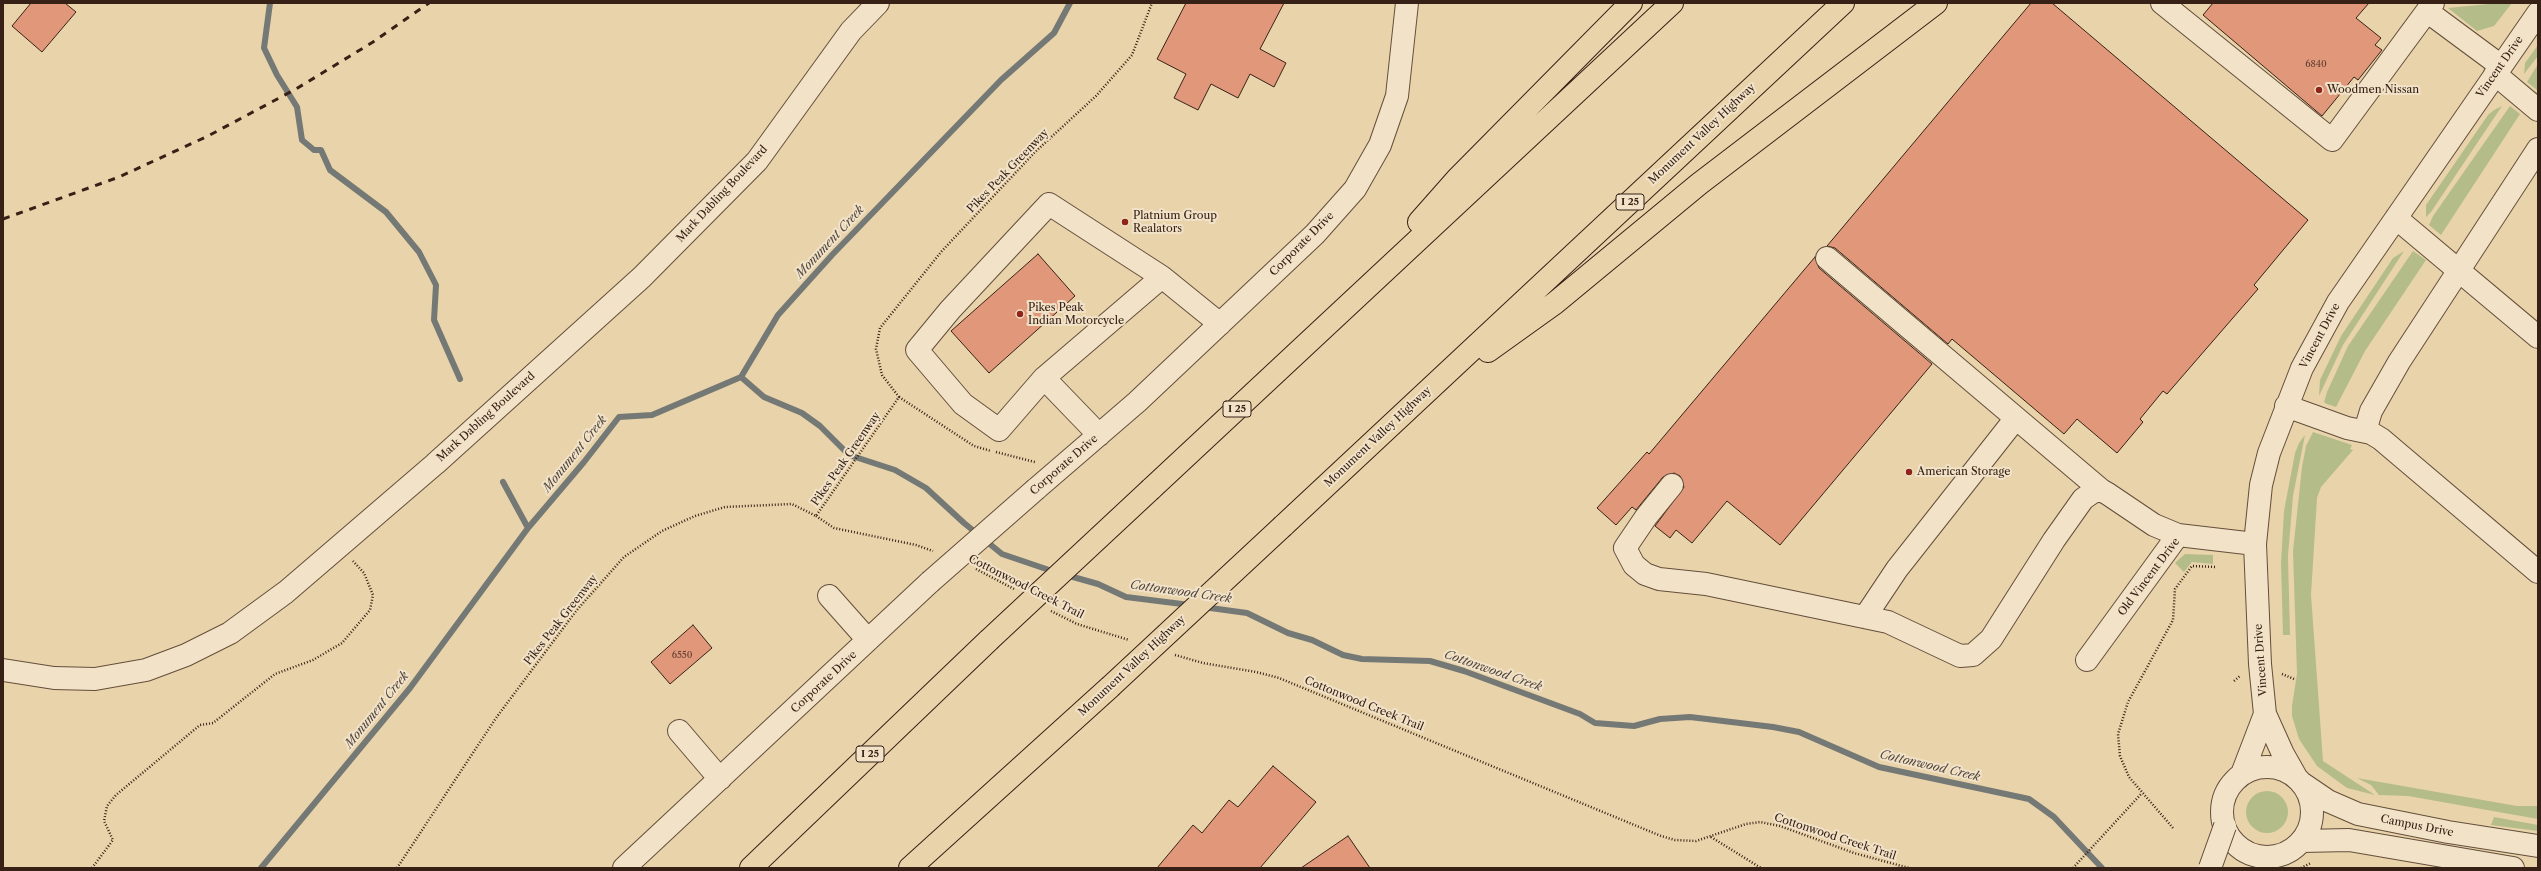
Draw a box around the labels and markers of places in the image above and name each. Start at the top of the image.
place label: Woodmen Nissan [2327,83,2419,97]
marker: Woodmen Nissan [2314,85,2324,95]
place label: Platnium Group Realators [1133,209,1217,235]
marker: Platnium Group Realators [1120,217,1130,227]
place label: Pikes Peak Indian Motorcycle [1028,301,1124,327]
marker: Pikes Peak Indian Motorcycle [1015,309,1025,319]
place label: American Storage [1917,465,2010,479]
marker: American Storage [1904,467,1914,477]

